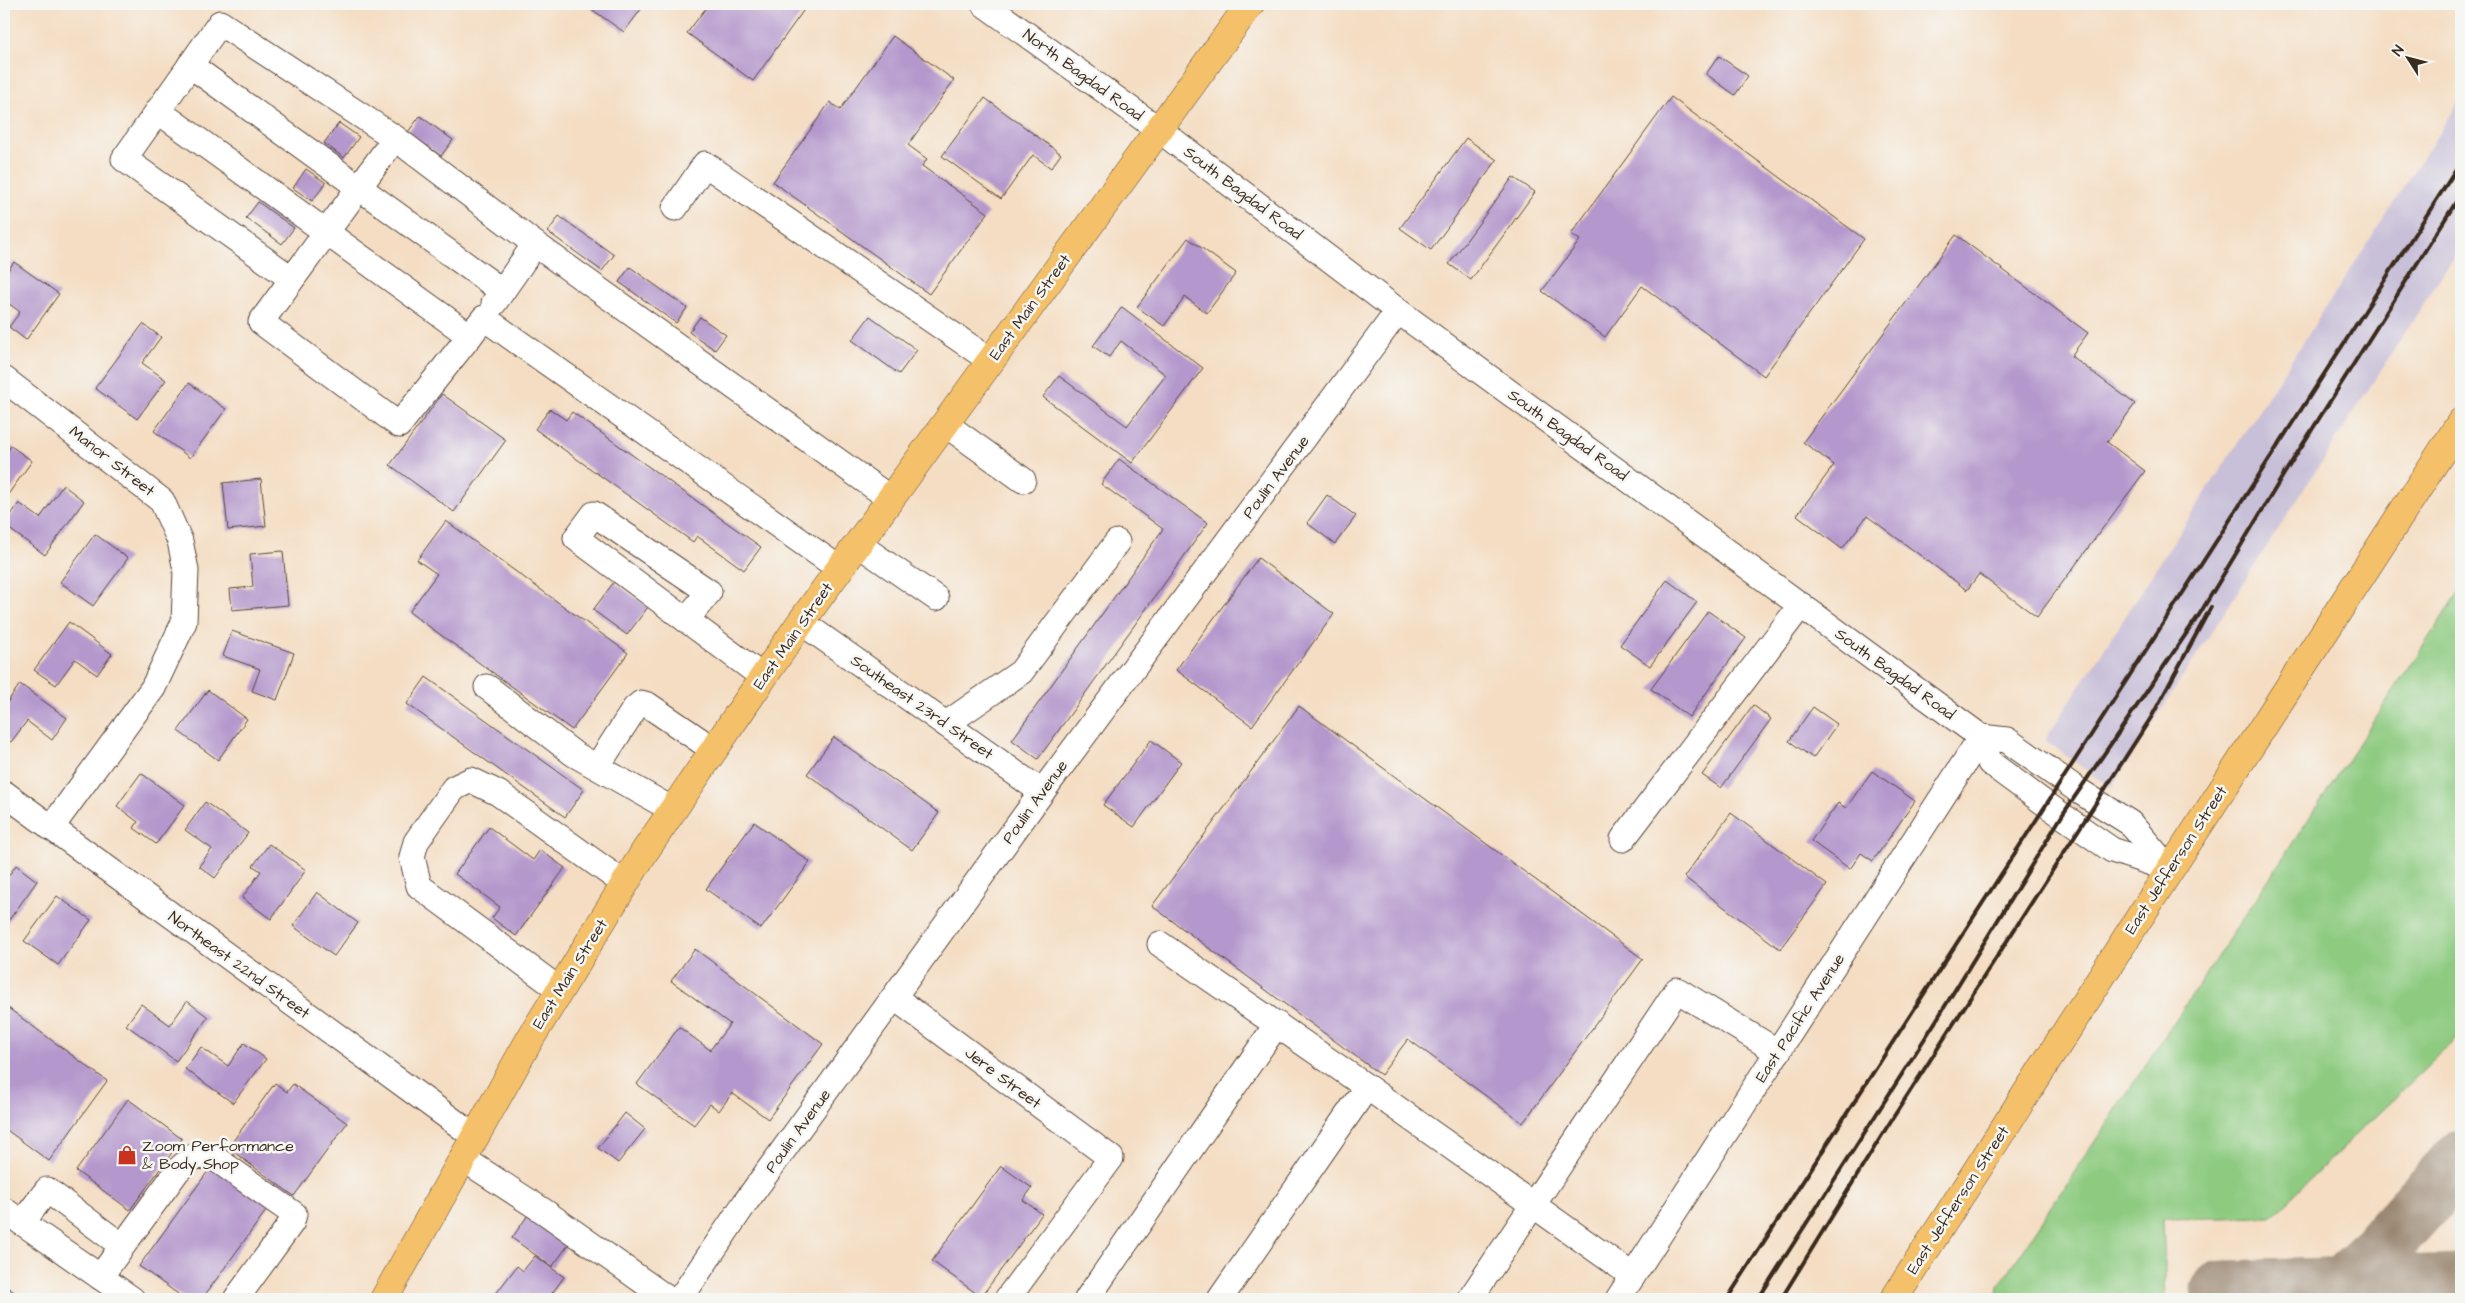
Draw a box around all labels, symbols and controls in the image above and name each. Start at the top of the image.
street label: North Bagdad Road [1018,24,1148,127]
north arrow [2382,32,2432,82]
text: N [2388,41,2409,60]
street label: South Bagdad Road [1178,141,1307,246]
street label: East Main Street [984,249,1076,364]
street label: South Bagdad Road [1503,384,1633,487]
street label: Manor Street [65,421,160,502]
street label: Poulin Avenue [1238,431,1315,523]
street label: East Main Street [748,578,838,694]
street label: South Bagdad Road [1830,623,1960,726]
street label: Southeast 23rd Street [846,649,998,765]
street label: Poulin Avenue [997,755,1073,848]
street label: East Jefferson Street [2120,781,2233,939]
street label: Northeast 22nd Street [164,906,315,1024]
street label: East Main Street [527,914,613,1033]
street label: East Pacific Avenue [1750,949,1850,1087]
street label: Jere Street [960,1042,1046,1114]
street label: Poulin Avenue [760,1084,836,1177]
street label: East Jefferson Street [1902,1121,2015,1279]
place label: Zoom Performance & Body Shop [142,1135,294,1176]
shop icon: Zoom Performance & Body Shop [116,1144,138,1166]

